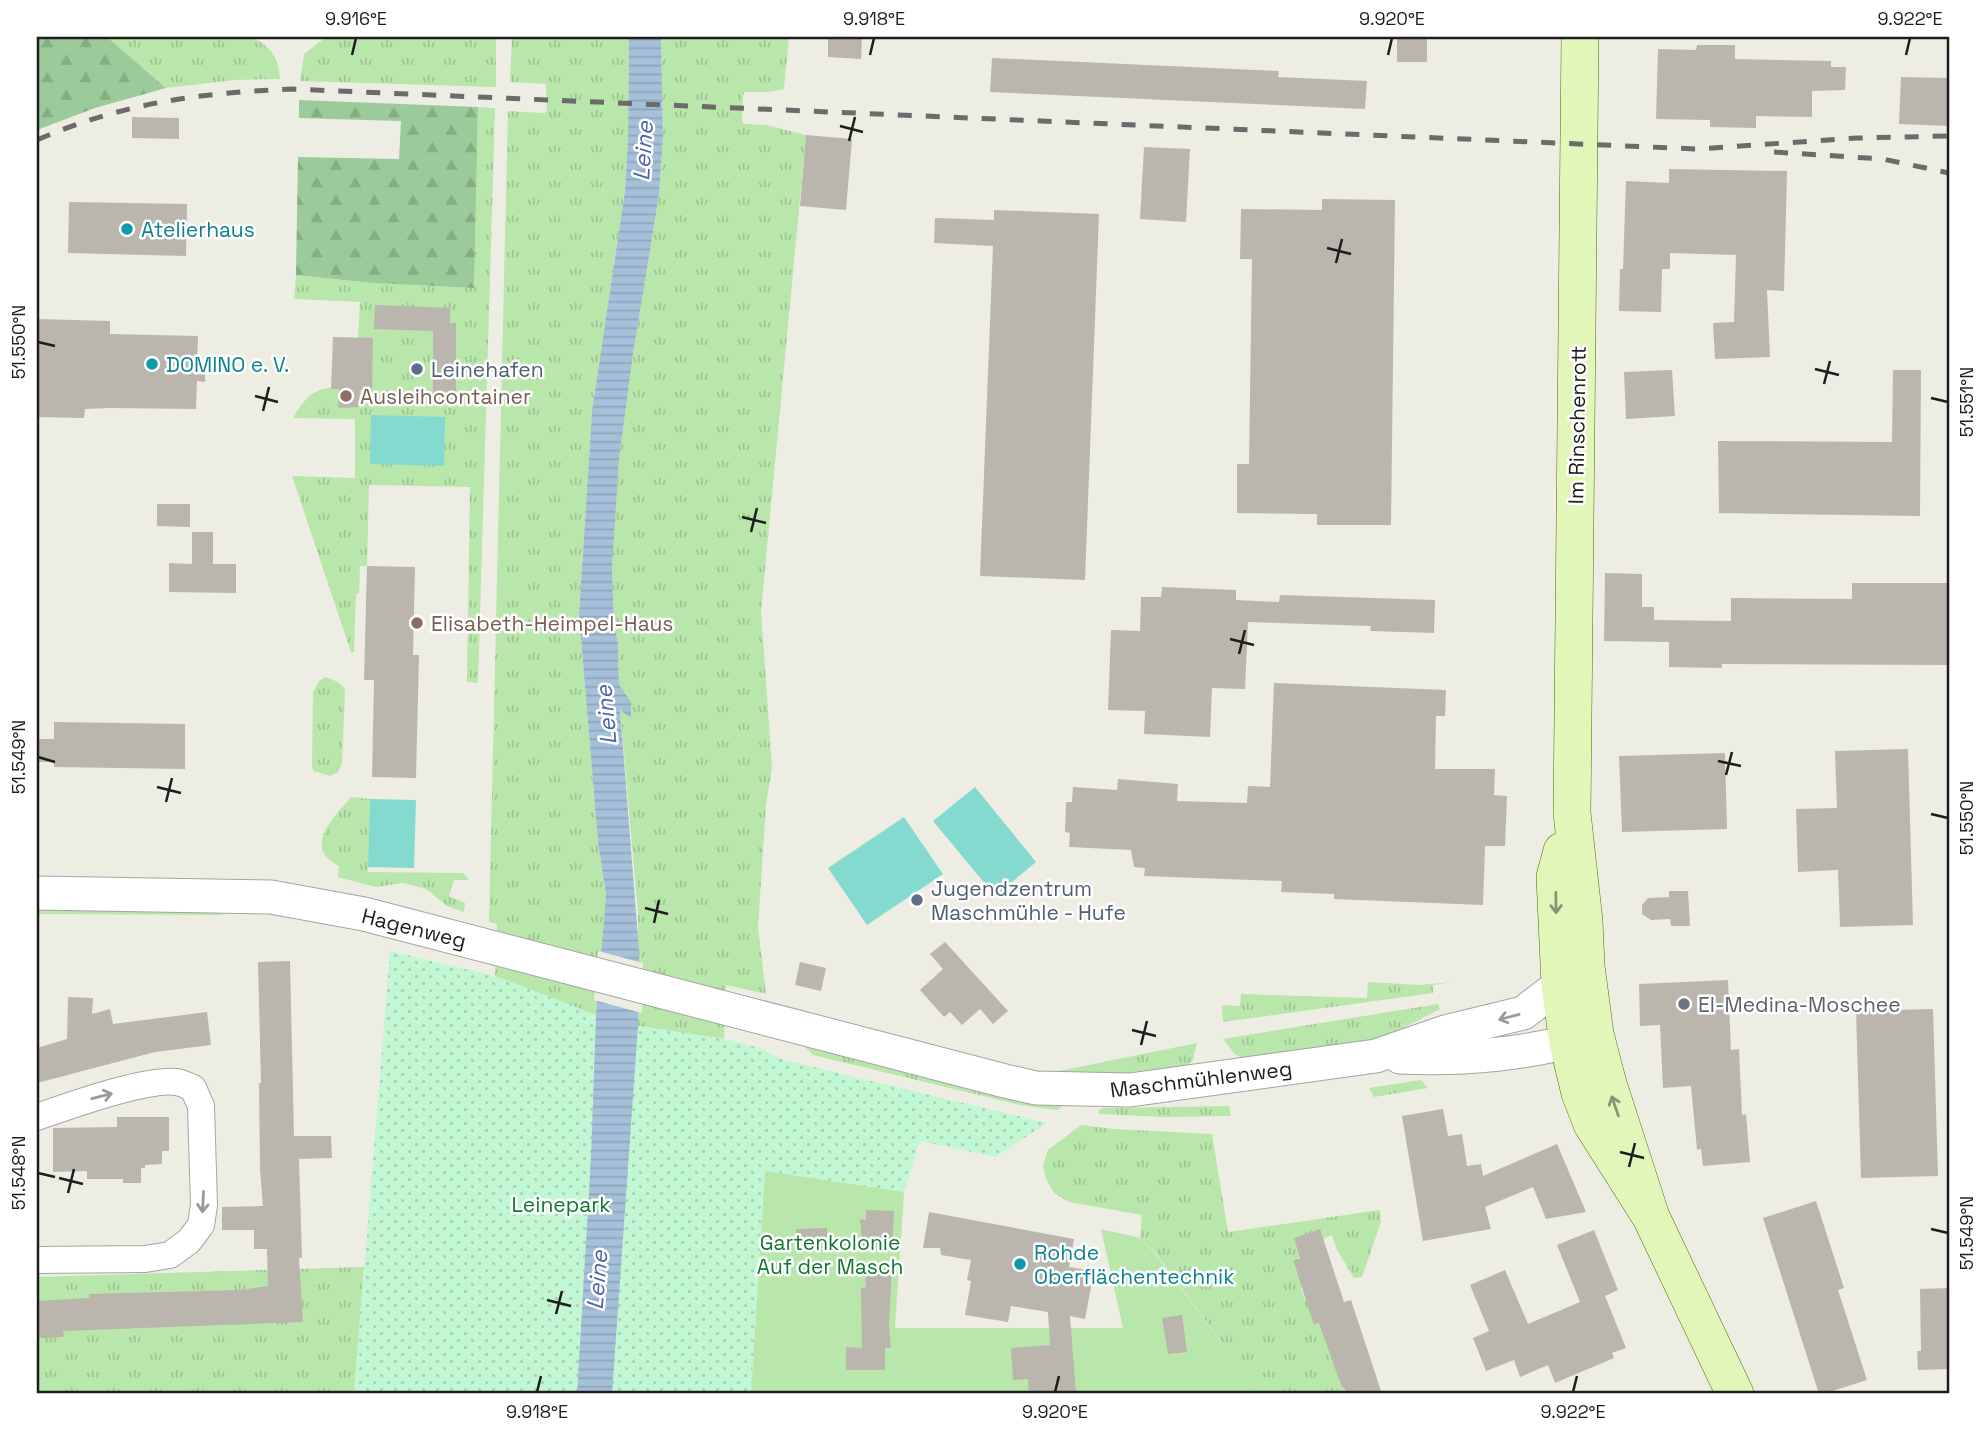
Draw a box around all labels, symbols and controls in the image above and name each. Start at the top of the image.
text: 9.916°E [325,7,387,30]
text: 9.918°E [843,7,905,30]
text: 9.920°E [1359,7,1425,30]
text: 9.922°E [1877,7,1943,30]
water label: Leine [626,119,660,182]
place label: Atelierhaus [141,216,255,243]
marker: Atelierhaus [119,221,135,237]
text: 51.550°N [7,305,30,379]
street label: Im Rinschenrott [1562,345,1592,505]
place label: DOMINO e. V. [166,351,289,378]
marker: DOMINO e. V. [144,356,160,372]
place label: Leinehafen [431,356,544,383]
marker: Leinehafen [409,361,425,377]
text: 51.551°N [1955,367,1978,437]
place label: Ausleihcontainer [360,383,531,410]
marker: Ausleihcontainer [338,388,354,404]
place label: Elisabeth-Heimpel-Haus [431,610,673,637]
marker: Elisabeth-Heimpel-Haus [409,615,425,631]
water label: Leine [588,683,624,746]
text: 51.549°N [7,720,30,794]
text: 51.550°N [1955,781,1978,855]
place label: Jugendzentrum Maschmühle - Hufe [931,875,1126,926]
marker: Jugendzentrum Maschmühle - Hufe [909,892,925,908]
one-way arrow [1549,892,1563,915]
street label: Hagenweg [359,902,469,954]
place label: El-Medina-Moschee [1698,991,1901,1018]
marker: El-Medina-Moschee [1676,996,1692,1012]
one-way arrow [1499,1011,1521,1024]
street label: Maschmühlenweg [1108,1054,1294,1104]
one-way arrow [90,1089,113,1102]
one-way arrow [1608,1095,1620,1117]
text: 51.548°N [7,1136,30,1210]
one-way arrow [196,1190,209,1213]
park label: Leinepark [511,1191,611,1218]
text: 51.549°N [1955,1196,1978,1270]
park label: Gartenkolonie Auf der Masch [757,1229,903,1280]
place label: Rohde Oberflächentechnik [1034,1239,1235,1290]
water label: Leine [579,1248,615,1311]
marker: Rohde Oberflächentechnik [1012,1256,1028,1272]
text: 9.918°E [506,1400,568,1423]
text: 9.920°E [1022,1400,1088,1423]
text: 9.922°E [1540,1400,1606,1423]

